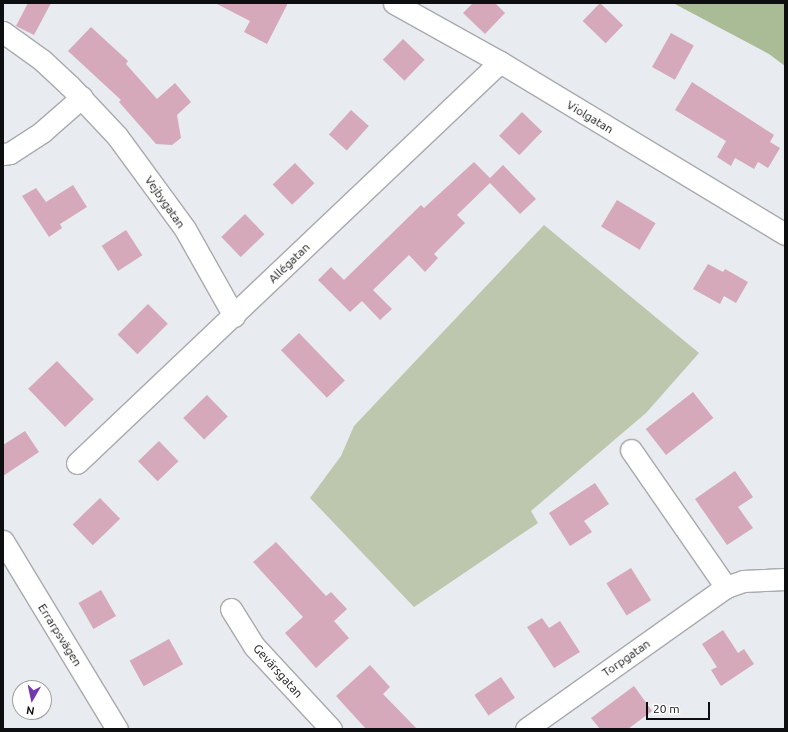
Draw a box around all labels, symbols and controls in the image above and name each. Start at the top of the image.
street label: Violgatan [564,97,616,137]
street label: Vejbygatan [142,173,188,231]
street label: Allégatan [265,240,313,286]
street label: Errarpsvägen [35,601,85,669]
street label: Torpgatan [599,636,653,680]
street label: Gevärsgatan [250,641,306,701]
north arrow [12,680,52,720]
scale bar [648,694,712,720]
text: 20 m [653,702,680,715]
text: N [25,704,35,717]

